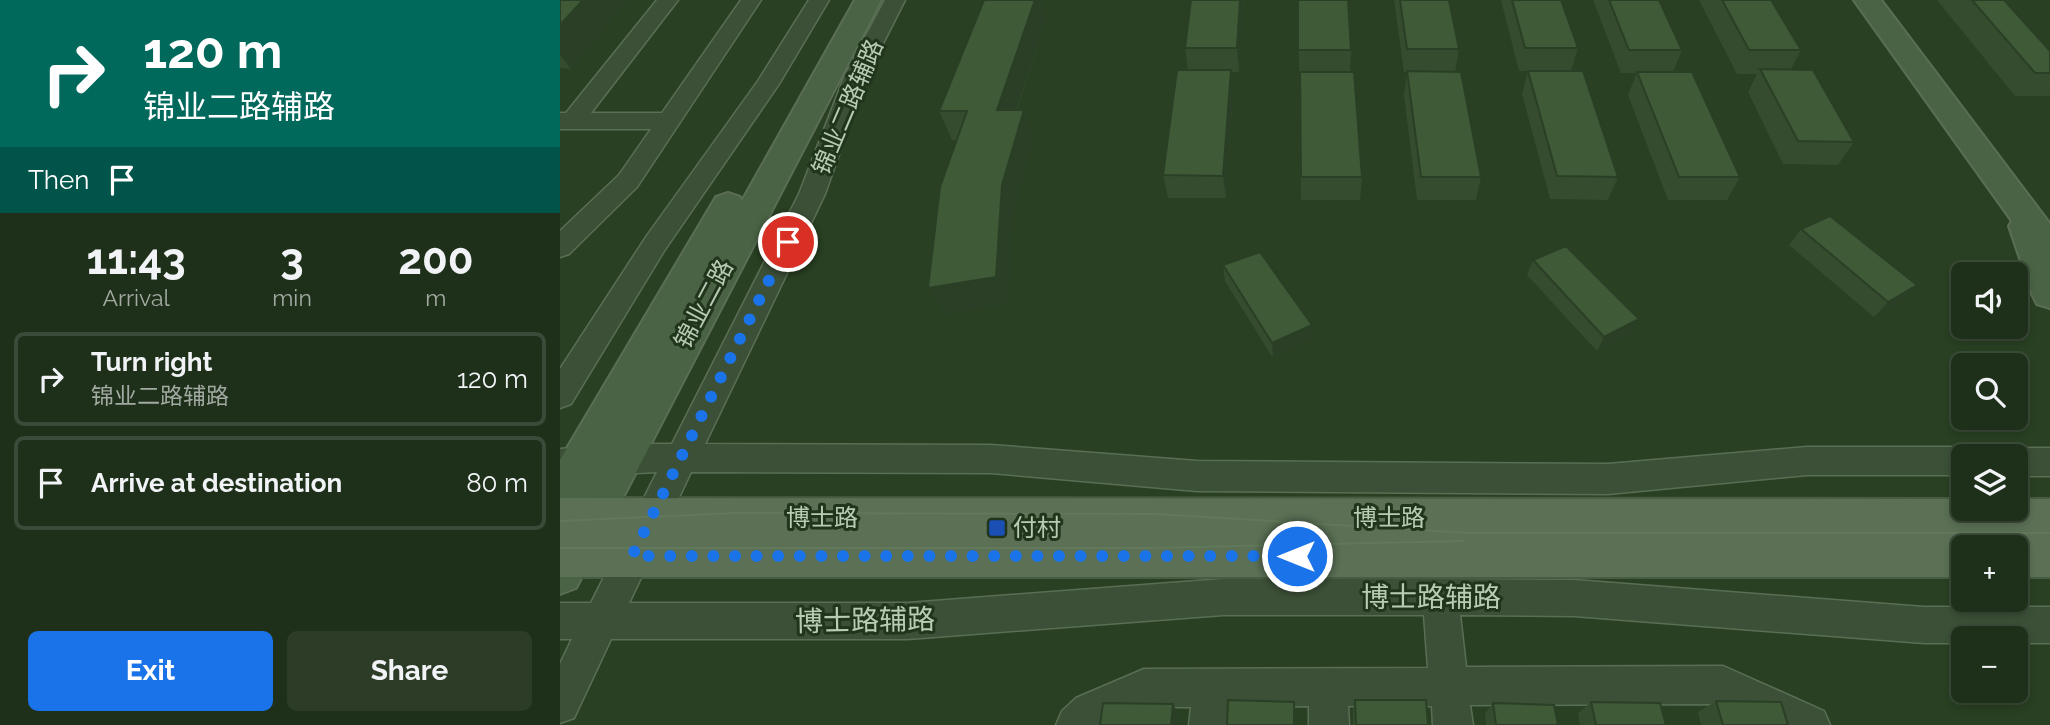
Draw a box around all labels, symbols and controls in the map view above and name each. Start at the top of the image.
text: 120 m [143,22,282,79]
icon: right [28,28,119,119]
street label: 锦业二路辅路 [806,35,889,179]
text: 锦业二路辅路 [143,88,335,125]
icon: arrive [103,161,141,199]
text: Then [28,165,89,195]
pin [758,212,818,272]
icon: arrive [769,223,807,261]
text: 11:43 [86,235,186,284]
text: 3 [280,235,304,284]
text: 200 [398,235,474,284]
street label: 锦业二路 [668,255,739,353]
map controls [1951,262,2028,703]
button: sound [1951,262,2028,339]
text: Arrival [102,284,170,311]
text: min [272,284,312,311]
text: m [425,284,446,311]
text: Turn right [91,347,212,377]
button: search [1951,353,2028,430]
icon: right [32,360,70,398]
text: 120 m [457,364,528,394]
text: 锦业二路辅路 [91,382,229,409]
button: layers [1951,444,2028,521]
icon: arrive [32,464,70,502]
text: Arrive at destination [91,468,342,498]
text: 80 m [466,468,528,498]
street label: 博士路 [786,503,858,532]
street label: 博士路 [1353,503,1425,532]
place label: 付村 [1013,513,1061,542]
marker: 付村 [987,518,1007,538]
position arrow [1260,519,1334,593]
button: + [1951,535,2028,612]
street label: 博士路辅路 [1361,581,1501,614]
street label: 博士路辅路 [795,603,935,638]
button: − [1951,626,2028,703]
button: Exit [28,631,273,711]
button: Share [287,631,532,711]

